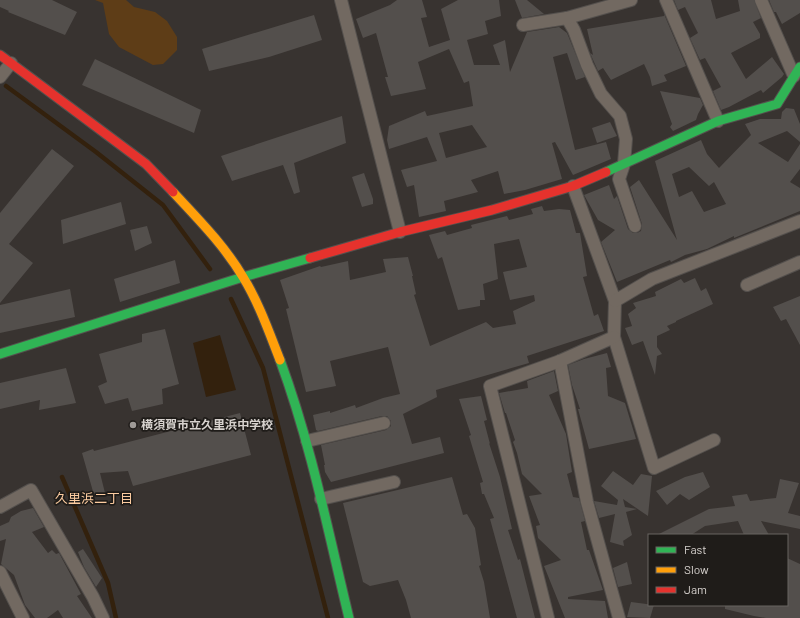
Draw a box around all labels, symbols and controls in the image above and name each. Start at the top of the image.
place label: 横須賀市立久里浜中学校 [141,417,273,431]
marker: 横須賀市立久里浜中学校 [128,420,138,430]
district label: 久里浜二丁目 [55,490,133,506]
legend [648,534,788,606]
text: Fast [684,542,707,556]
text: Slow [684,562,709,576]
text: Jam [684,582,707,596]

